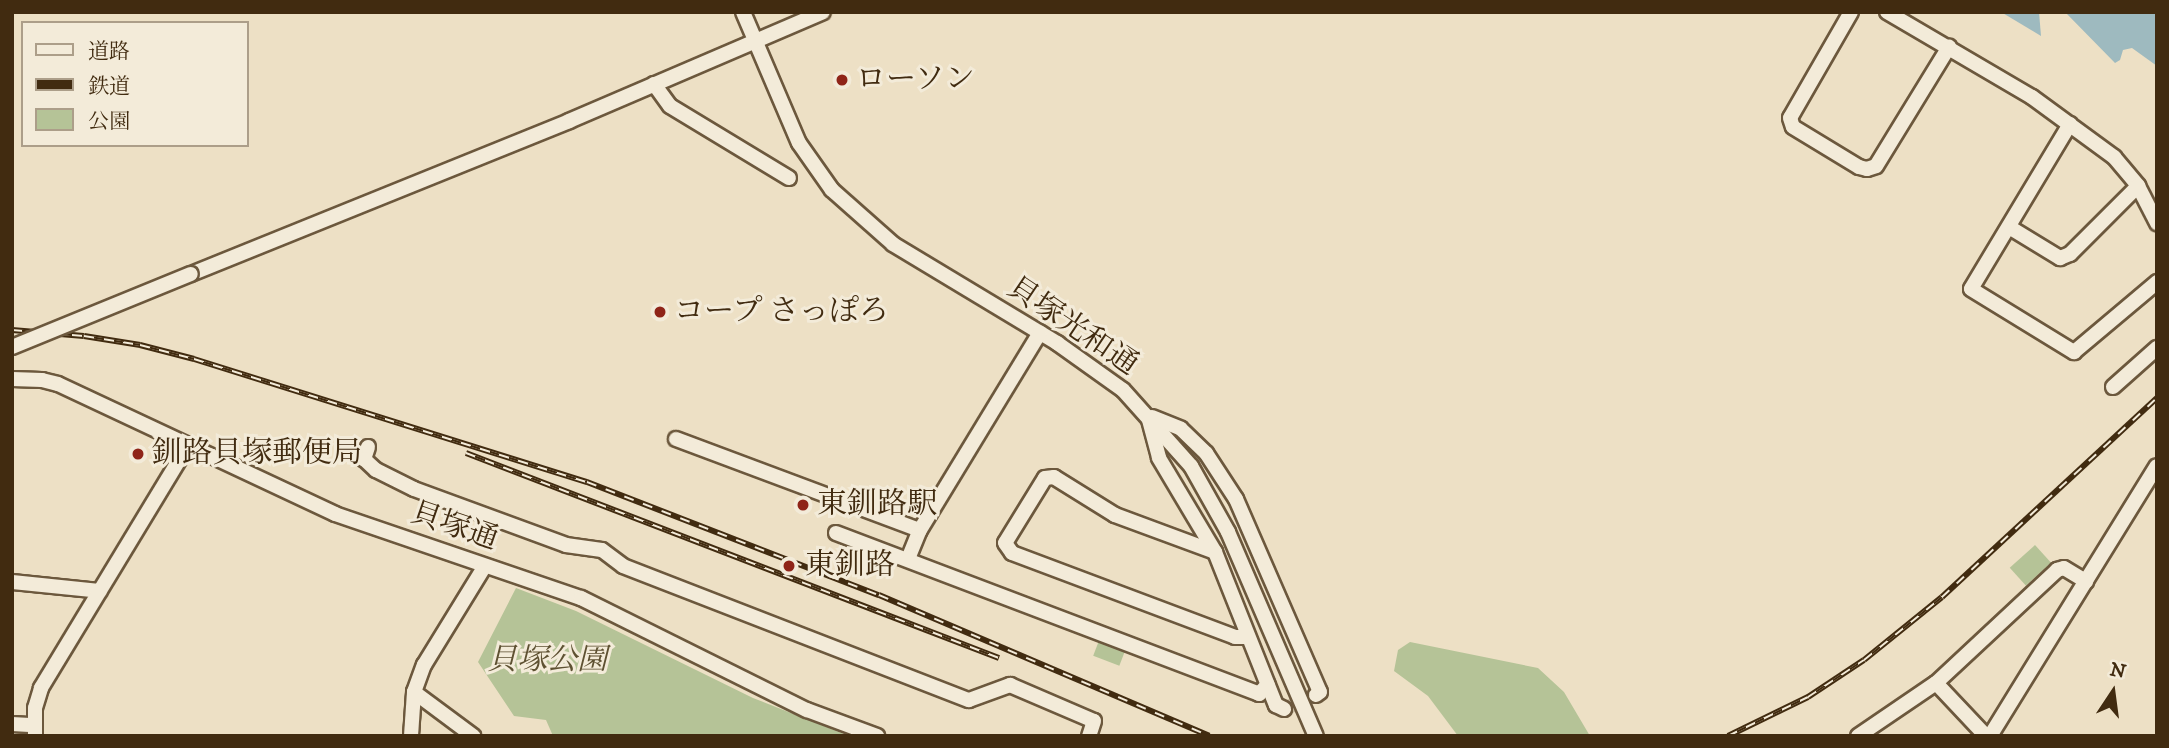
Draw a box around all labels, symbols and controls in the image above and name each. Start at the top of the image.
legend [21,21,248,147]
text: 道路 [88,39,130,65]
place label: ローソン [856,62,976,98]
marker: ローソン [834,72,850,88]
text: 鉄道 [88,74,130,100]
text: 公園 [88,109,130,135]
street label: 貝塚光和通 [1000,270,1144,384]
place label: コープ さっぽろ [674,294,890,330]
marker: コープ さっぽろ [652,304,668,320]
place label: 釧路貝塚郵便局 [152,436,362,472]
marker: 釧路貝塚郵便局 [130,446,146,462]
place label: 東釧路駅 [817,487,937,523]
street label: 貝塚通 [406,495,502,559]
marker: 東釧路駅 [795,497,811,513]
place label: 東釧路 [805,548,895,584]
marker: 東釧路 [779,556,799,576]
park label: 貝塚公園 [487,643,607,679]
north arrow [2078,657,2148,727]
text: N [2108,658,2128,684]

